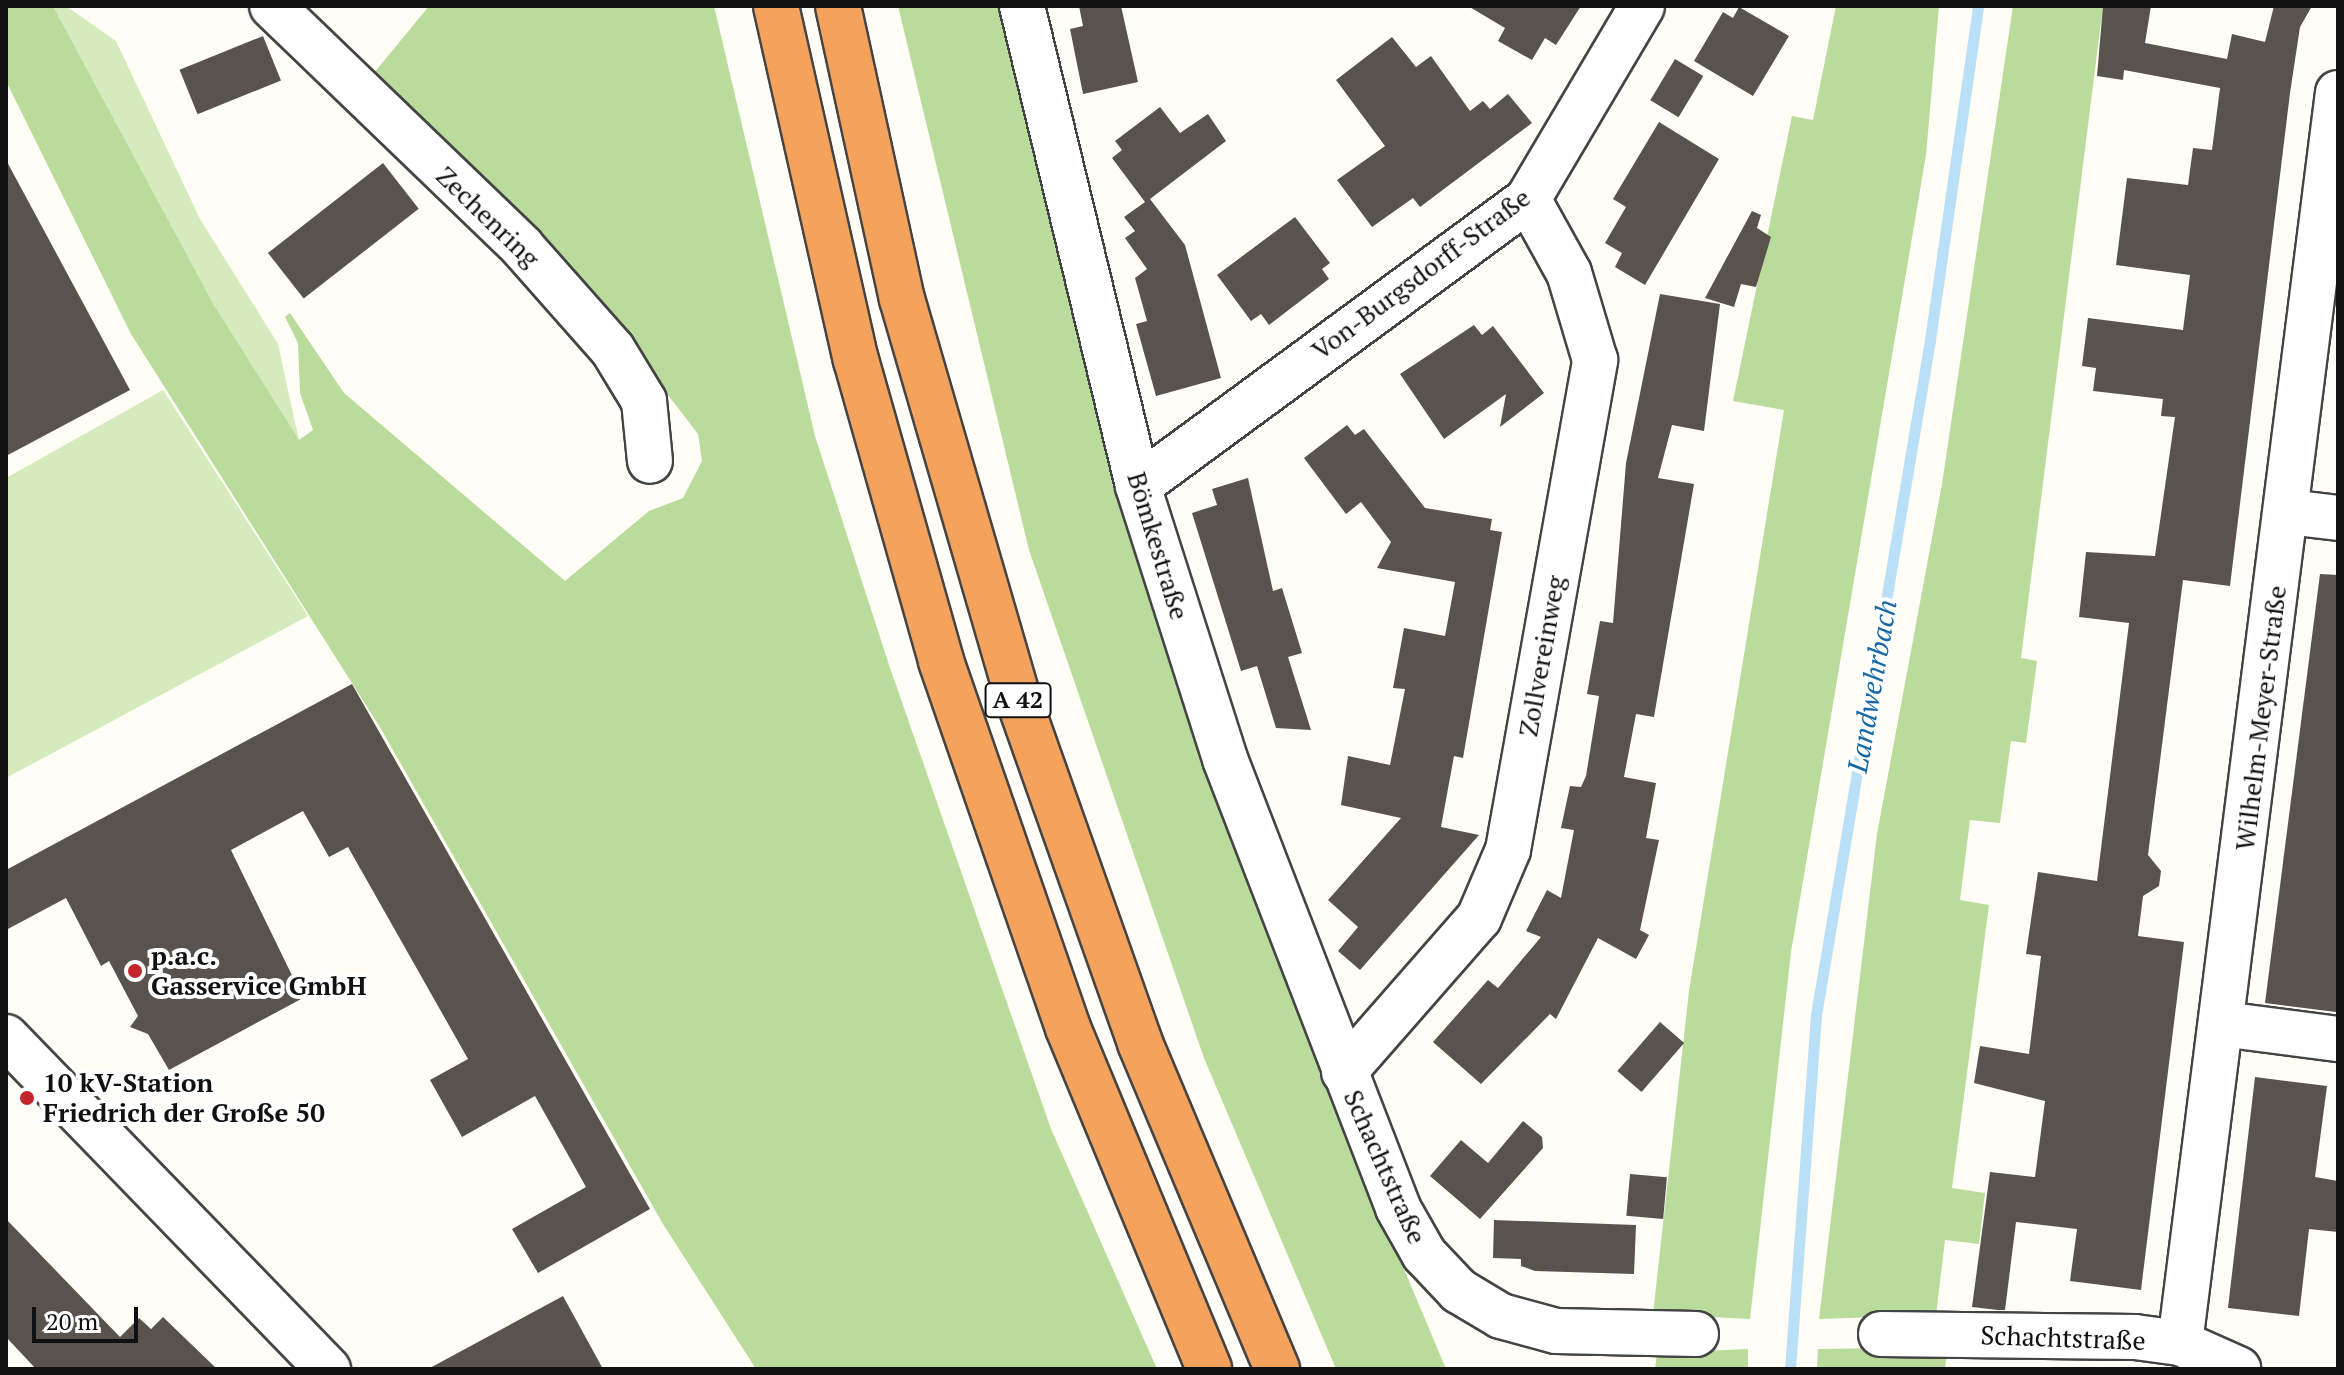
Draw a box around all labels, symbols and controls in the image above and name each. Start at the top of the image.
street label: Zechenring [430,160,546,274]
street label: Von-Burgsdorff-Straße [1306,182,1536,366]
street label: Bömkestraße [1121,468,1195,624]
street label: Zollvereinweg [1513,573,1571,739]
street label: Wilhelm-Meyer-Straße [2229,584,2293,852]
water label: Landwehrbach [1840,597,1904,775]
road number: A 42 [984,680,1052,720]
place label: p.a.c. Gasservice GmbH [151,940,366,1002]
marker: p.a.c. Gasservice GmbH [126,962,144,980]
place label: 10 kV-Station Friedrich der Große 50 [43,1067,325,1128]
street label: Schachtstraße [1337,1085,1433,1249]
marker: 10 kV-Station Friedrich der Große 50 [18,1089,36,1107]
scale bar [36,1291,142,1341]
text: 20 m [46,1305,98,1337]
street label: Schachtstraße [1980,1320,2146,1356]

